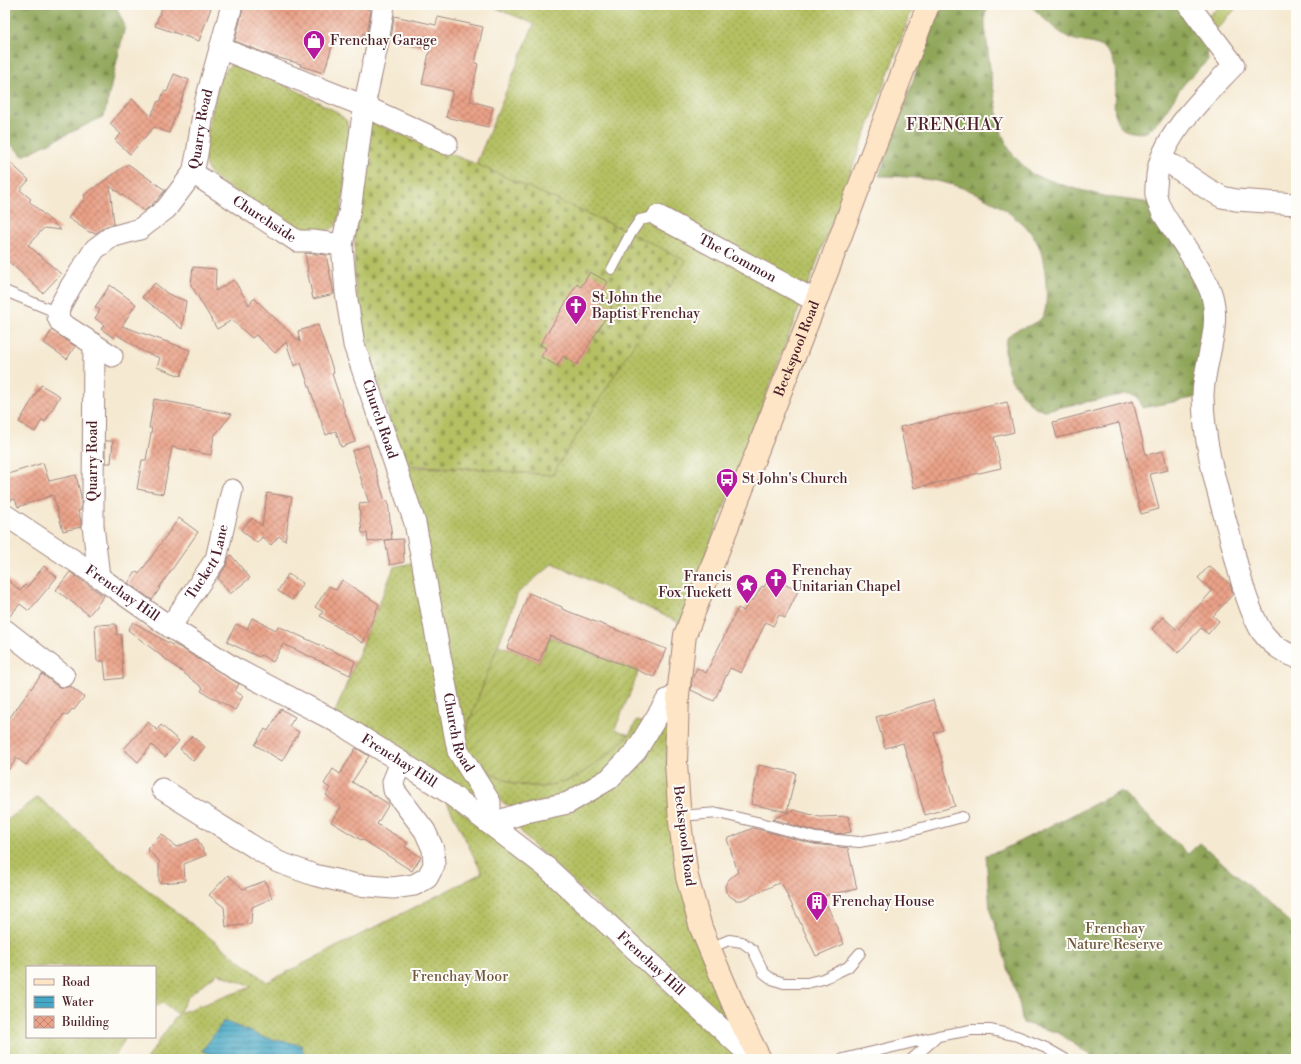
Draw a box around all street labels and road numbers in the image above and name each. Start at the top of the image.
street label: Quarry Road [185,87,217,171]
street label: Churchside [229,192,300,247]
street label: The Common [695,230,780,287]
street label: Beckspool Road [770,298,824,400]
street label: Church Road [358,377,401,461]
street label: Quarry Road [84,420,102,502]
street label: Tuckett Lane [182,523,233,603]
street label: Frenchay Hill [82,561,163,626]
street label: Church Road [438,691,478,776]
street label: Frenchay Hill [358,730,440,792]
street label: Beckspool Road [669,784,699,887]
street label: Frenchay Hill [613,928,689,1000]

